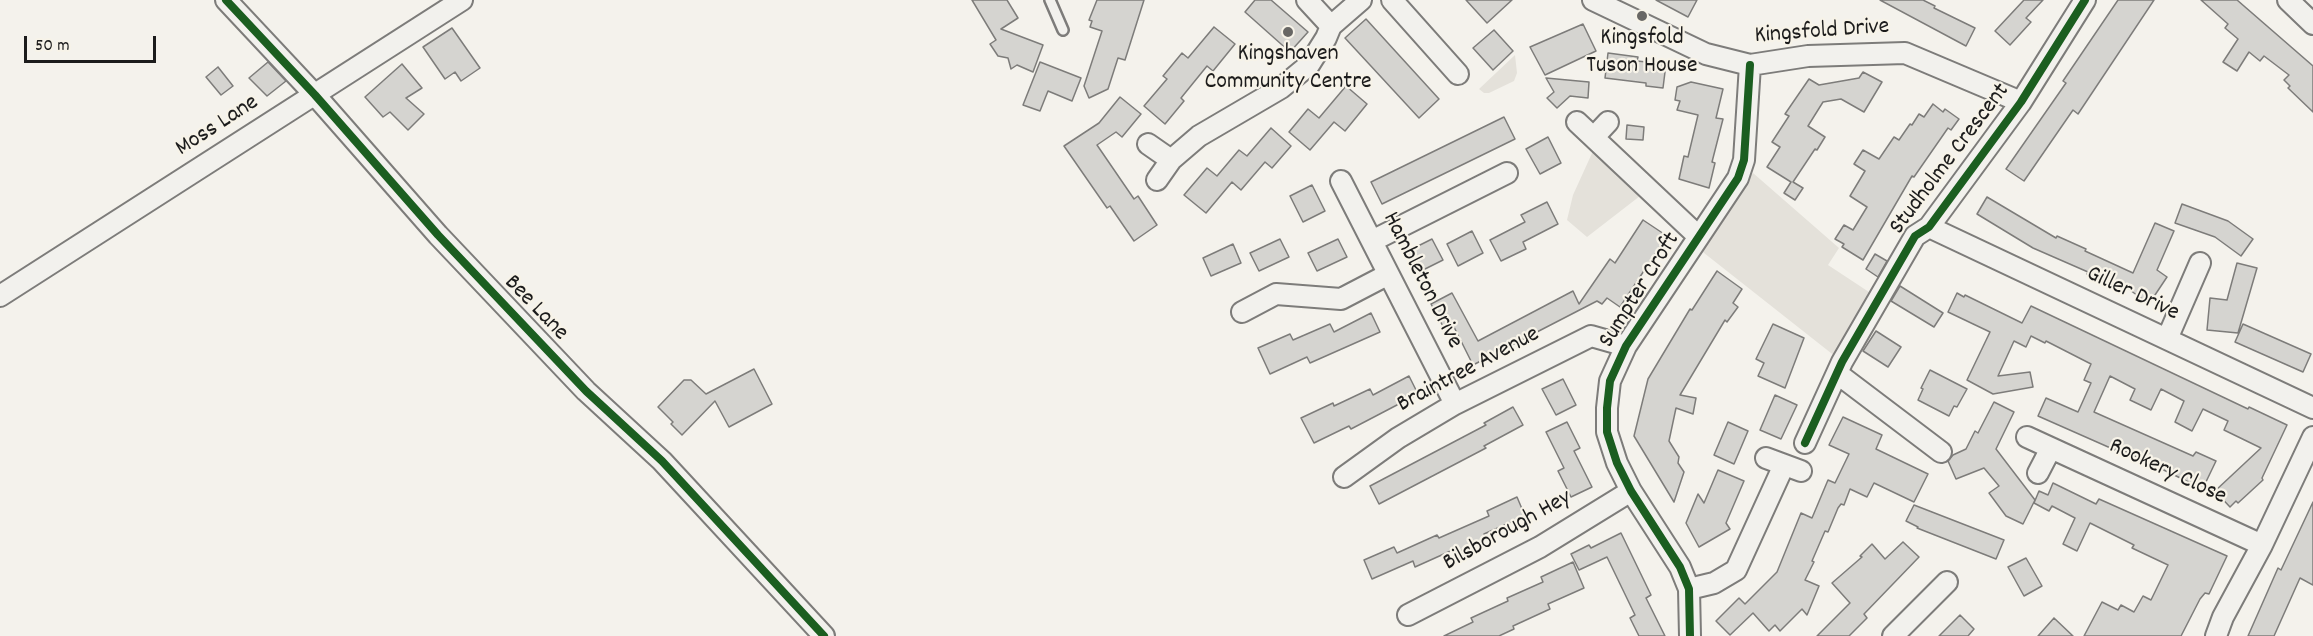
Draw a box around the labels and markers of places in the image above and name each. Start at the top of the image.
marker: Kingsfold Tuson House [1635,9,1649,23]
marker: Kingshaven Community Centre [1281,25,1295,39]
place label: Kingsfold Tuson House [1586,26,1698,82]
place label: Kingshaven Community Centre [1204,42,1372,98]

